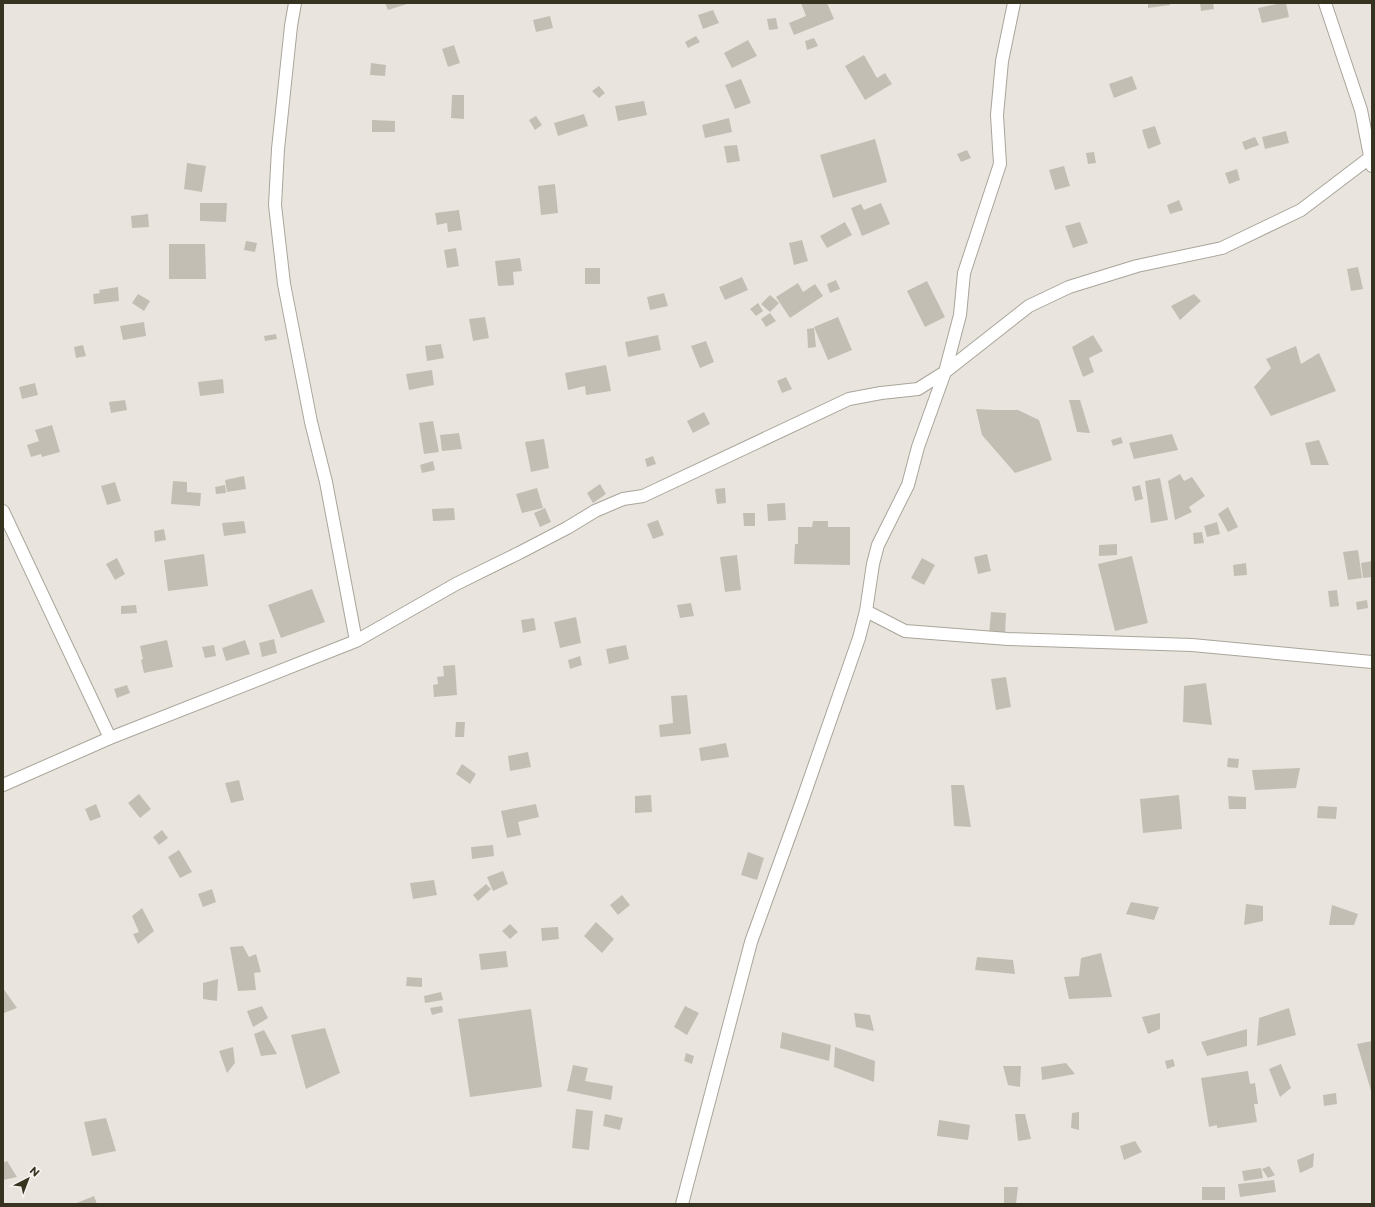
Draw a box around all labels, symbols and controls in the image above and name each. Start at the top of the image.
north arrow [8,1159,48,1199]
text: N [27,1163,43,1180]

